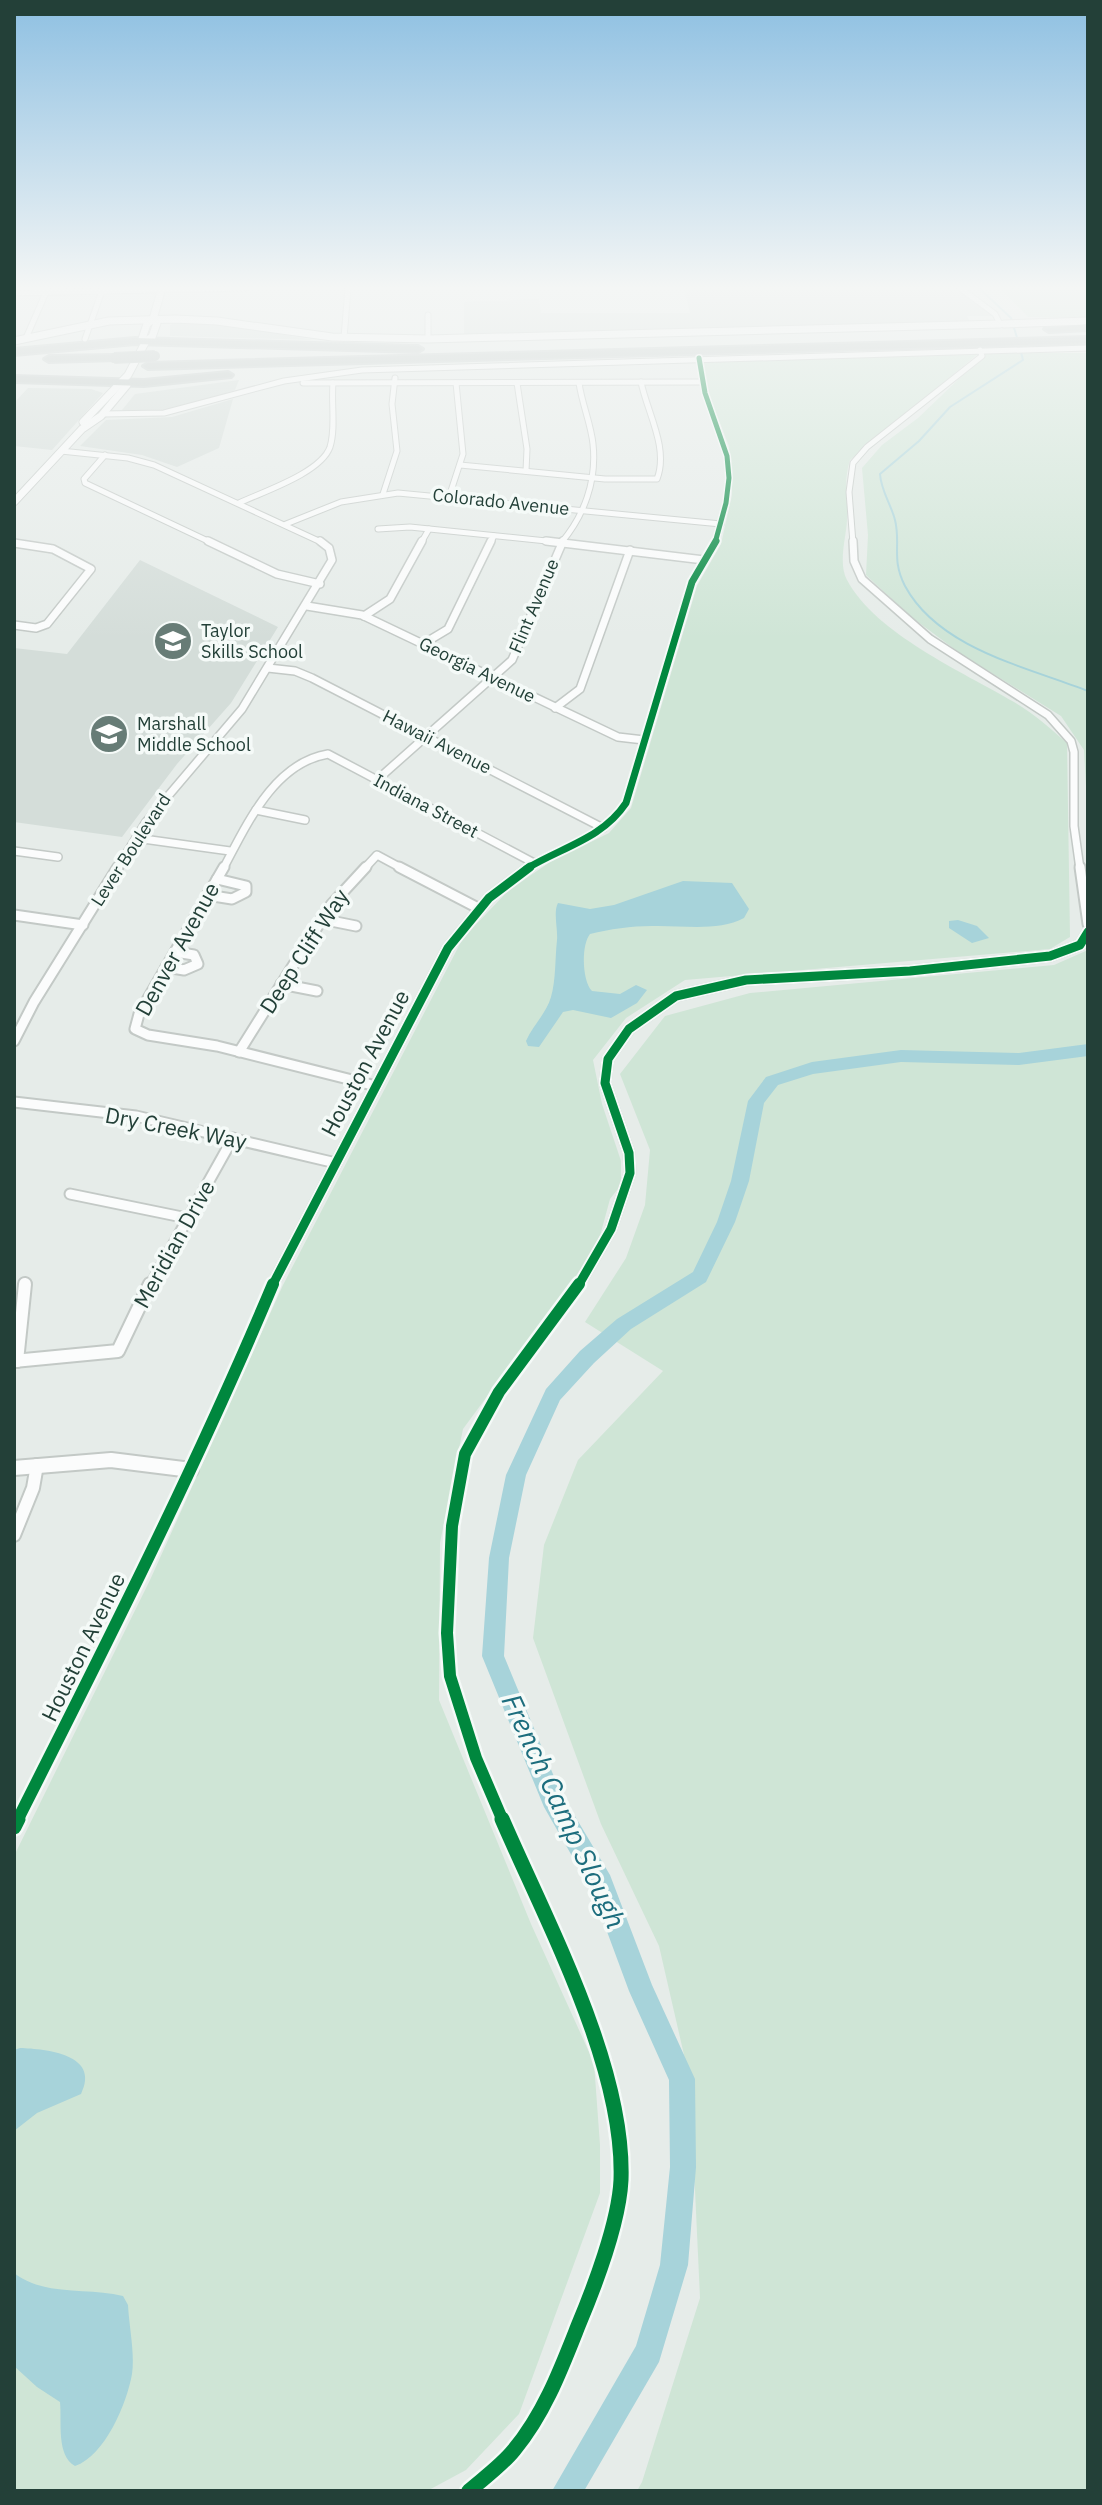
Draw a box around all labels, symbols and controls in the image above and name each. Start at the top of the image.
street label: Colorado Avenue [432,483,571,520]
street label: Flint Avenue [503,555,564,656]
place label: Taylor Skills School [201,619,303,663]
school or university icon: Taylor Skills School [152,620,194,662]
street label: Georgia Avenue [415,631,539,708]
street label: Hawaii Avenue [379,704,496,779]
place label: Marshall Middle School [137,712,251,756]
school or university icon: Marshall Middle School [88,713,130,755]
street label: Indiana Street [370,768,483,843]
street label: Lever Boulevard [86,789,176,910]
street label: Denver Avenue [128,877,225,1021]
street label: Deep Cliff Way [252,883,355,1019]
street label: Houston Avenue [314,984,415,1141]
street label: Dry Creek Way [103,1100,249,1155]
street label: Meridian Drive [126,1175,221,1313]
street label: Houston Avenue [34,1568,131,1726]
water label: French Camp Slough [494,1687,635,1934]

